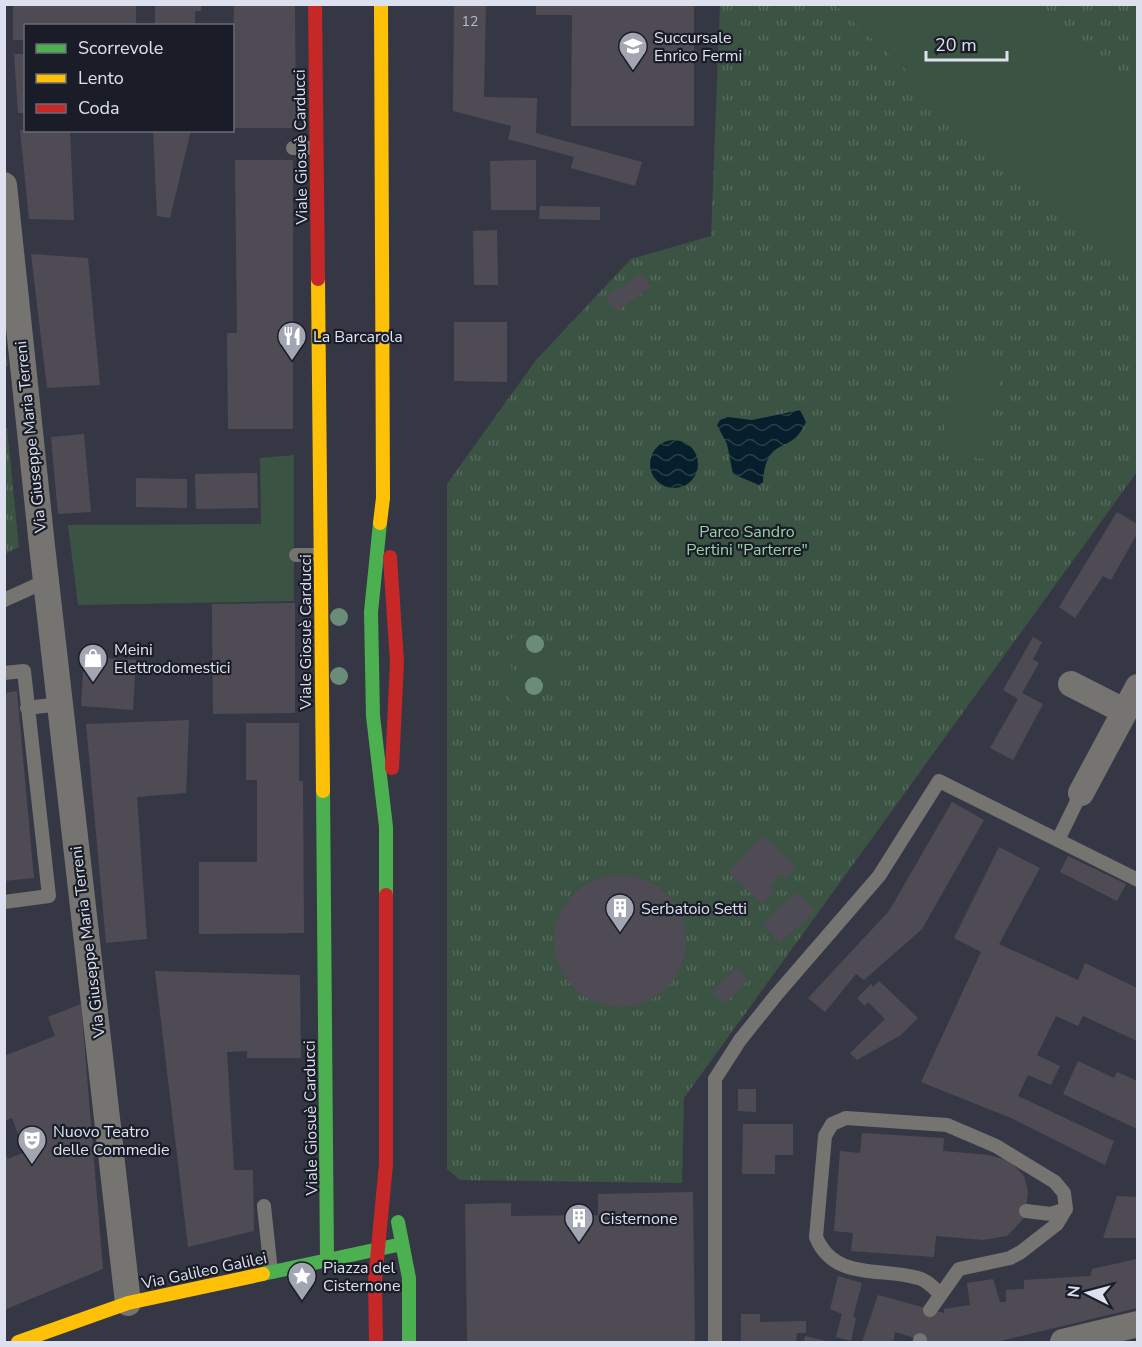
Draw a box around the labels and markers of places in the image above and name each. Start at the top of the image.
place label: Succursale Enrico Fermi [654,27,742,67]
school or university icon: Succursale Enrico Fermi [617,30,649,72]
restaurant icon: La Barcarola [276,320,308,362]
place label: La Barcarola [313,326,403,348]
place label: Meini Elettrodomestici [114,639,230,679]
shop icon: Meini Elettrodomestici [77,642,109,684]
building icon: Serbatoio Setti [604,892,636,934]
place label: Serbatoio Setti [641,898,747,920]
place label: Nuovo Teatro delle Commedie [53,1121,169,1161]
theatre icon: Nuovo Teatro delle Commedie [16,1124,48,1166]
building icon: Cisternone [563,1202,595,1244]
place label: Cisternone [600,1208,677,1230]
place label: Piazza del Cisternone [323,1257,400,1297]
place icon: Piazza del Cisternone [286,1260,318,1302]

